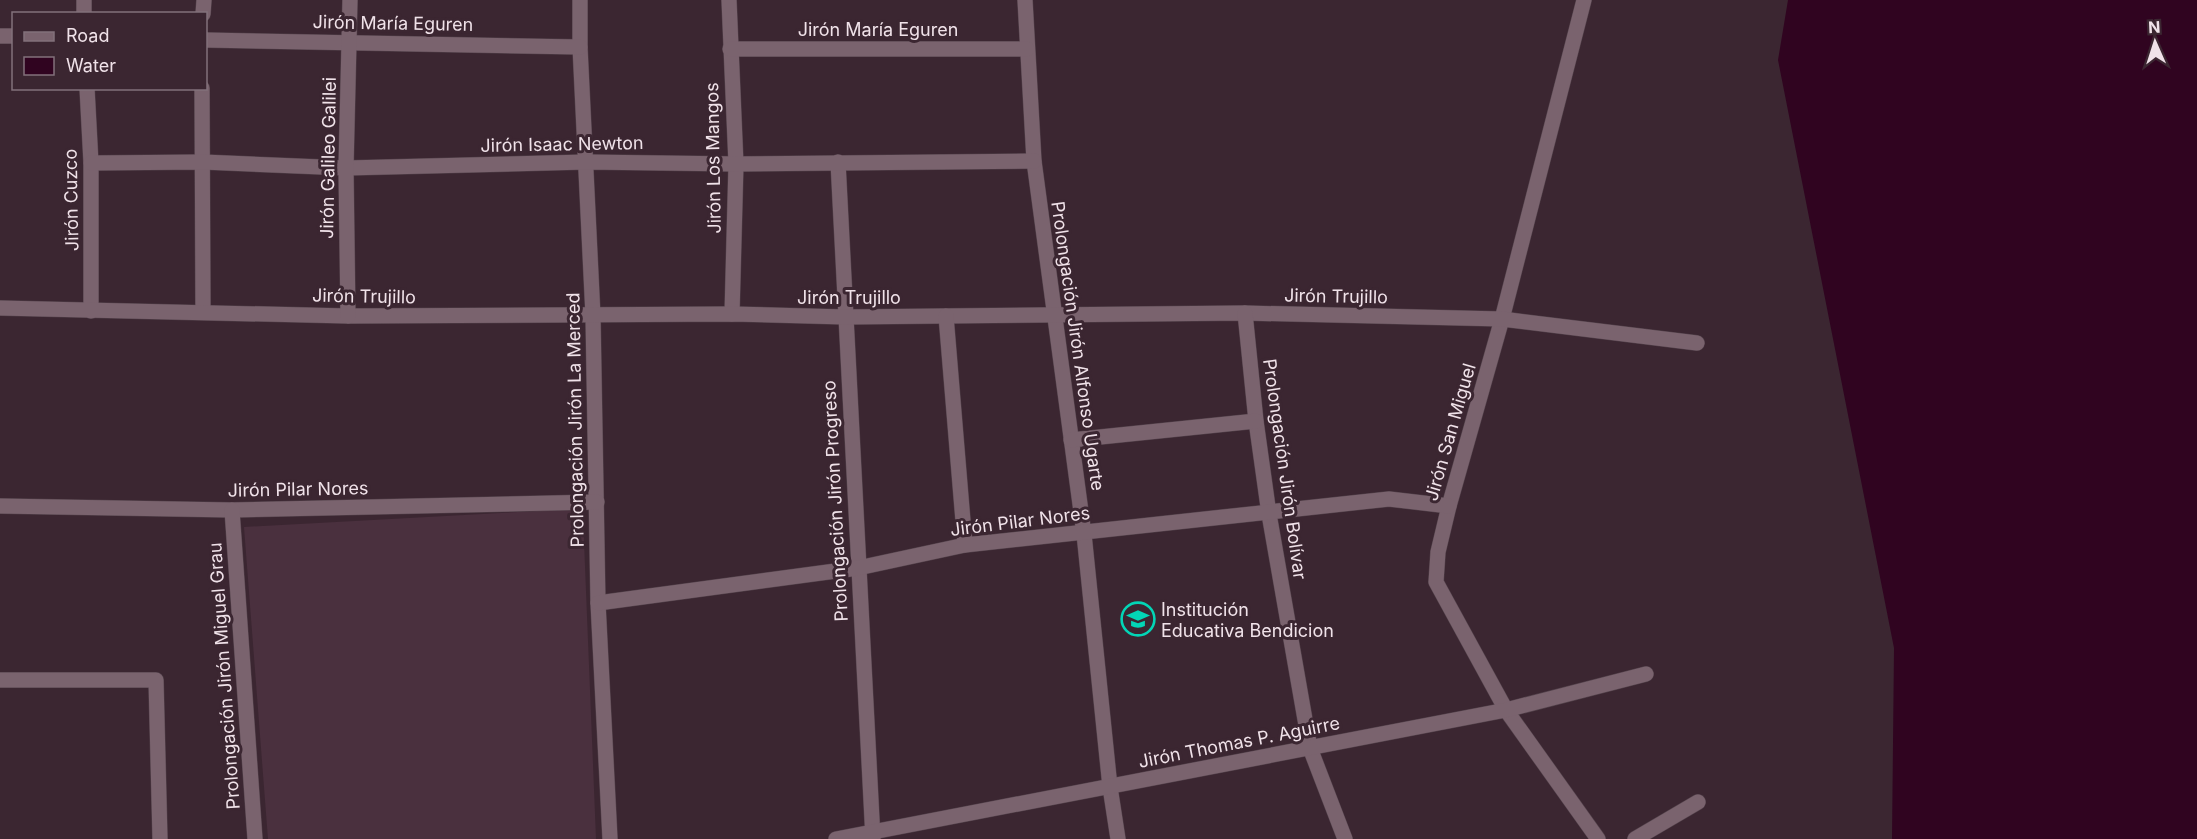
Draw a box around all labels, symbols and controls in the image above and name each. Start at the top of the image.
street label: Jirón María Eguren [312,11,474,35]
legend [12,12,207,90]
north arrow [2125,12,2185,72]
text: N [2148,17,2161,37]
street label: Jirón María Eguren [798,19,958,40]
text: Road [66,25,109,46]
text: Water [66,55,116,76]
street label: Jirón Galileo Galilei [316,77,340,239]
street label: Jirón Los Mangos [701,82,725,234]
street label: Jirón Isaac Newton [480,132,644,156]
street label: Jirón Cuzco [60,149,82,251]
street label: Prolongación Jirón Alfonso Ugarte [1047,200,1109,492]
street label: Jirón Trujillo [312,285,416,307]
street label: Jirón Trujillo [1284,285,1388,307]
street label: Jirón Trujillo [797,287,901,308]
street label: Prolongación Jirón La Merced [562,292,588,548]
street label: Prolongación Jirón Bolívar [1259,357,1311,581]
street label: Jirón San Miguel [1420,361,1480,503]
street label: Prolongación Jirón Progreso [818,380,852,622]
street label: Jirón Pilar Nores [228,477,368,501]
street label: Jirón Pilar Nores [949,502,1091,540]
street label: Prolongación Jirón Miguel Grau [204,542,244,810]
place label: Institución Educativa Bendicion [1161,599,1334,641]
school or university icon: Institución Educativa Bendicion [1120,601,1156,637]
street label: Jirón Thomas P. Aguirre [1137,712,1341,772]

